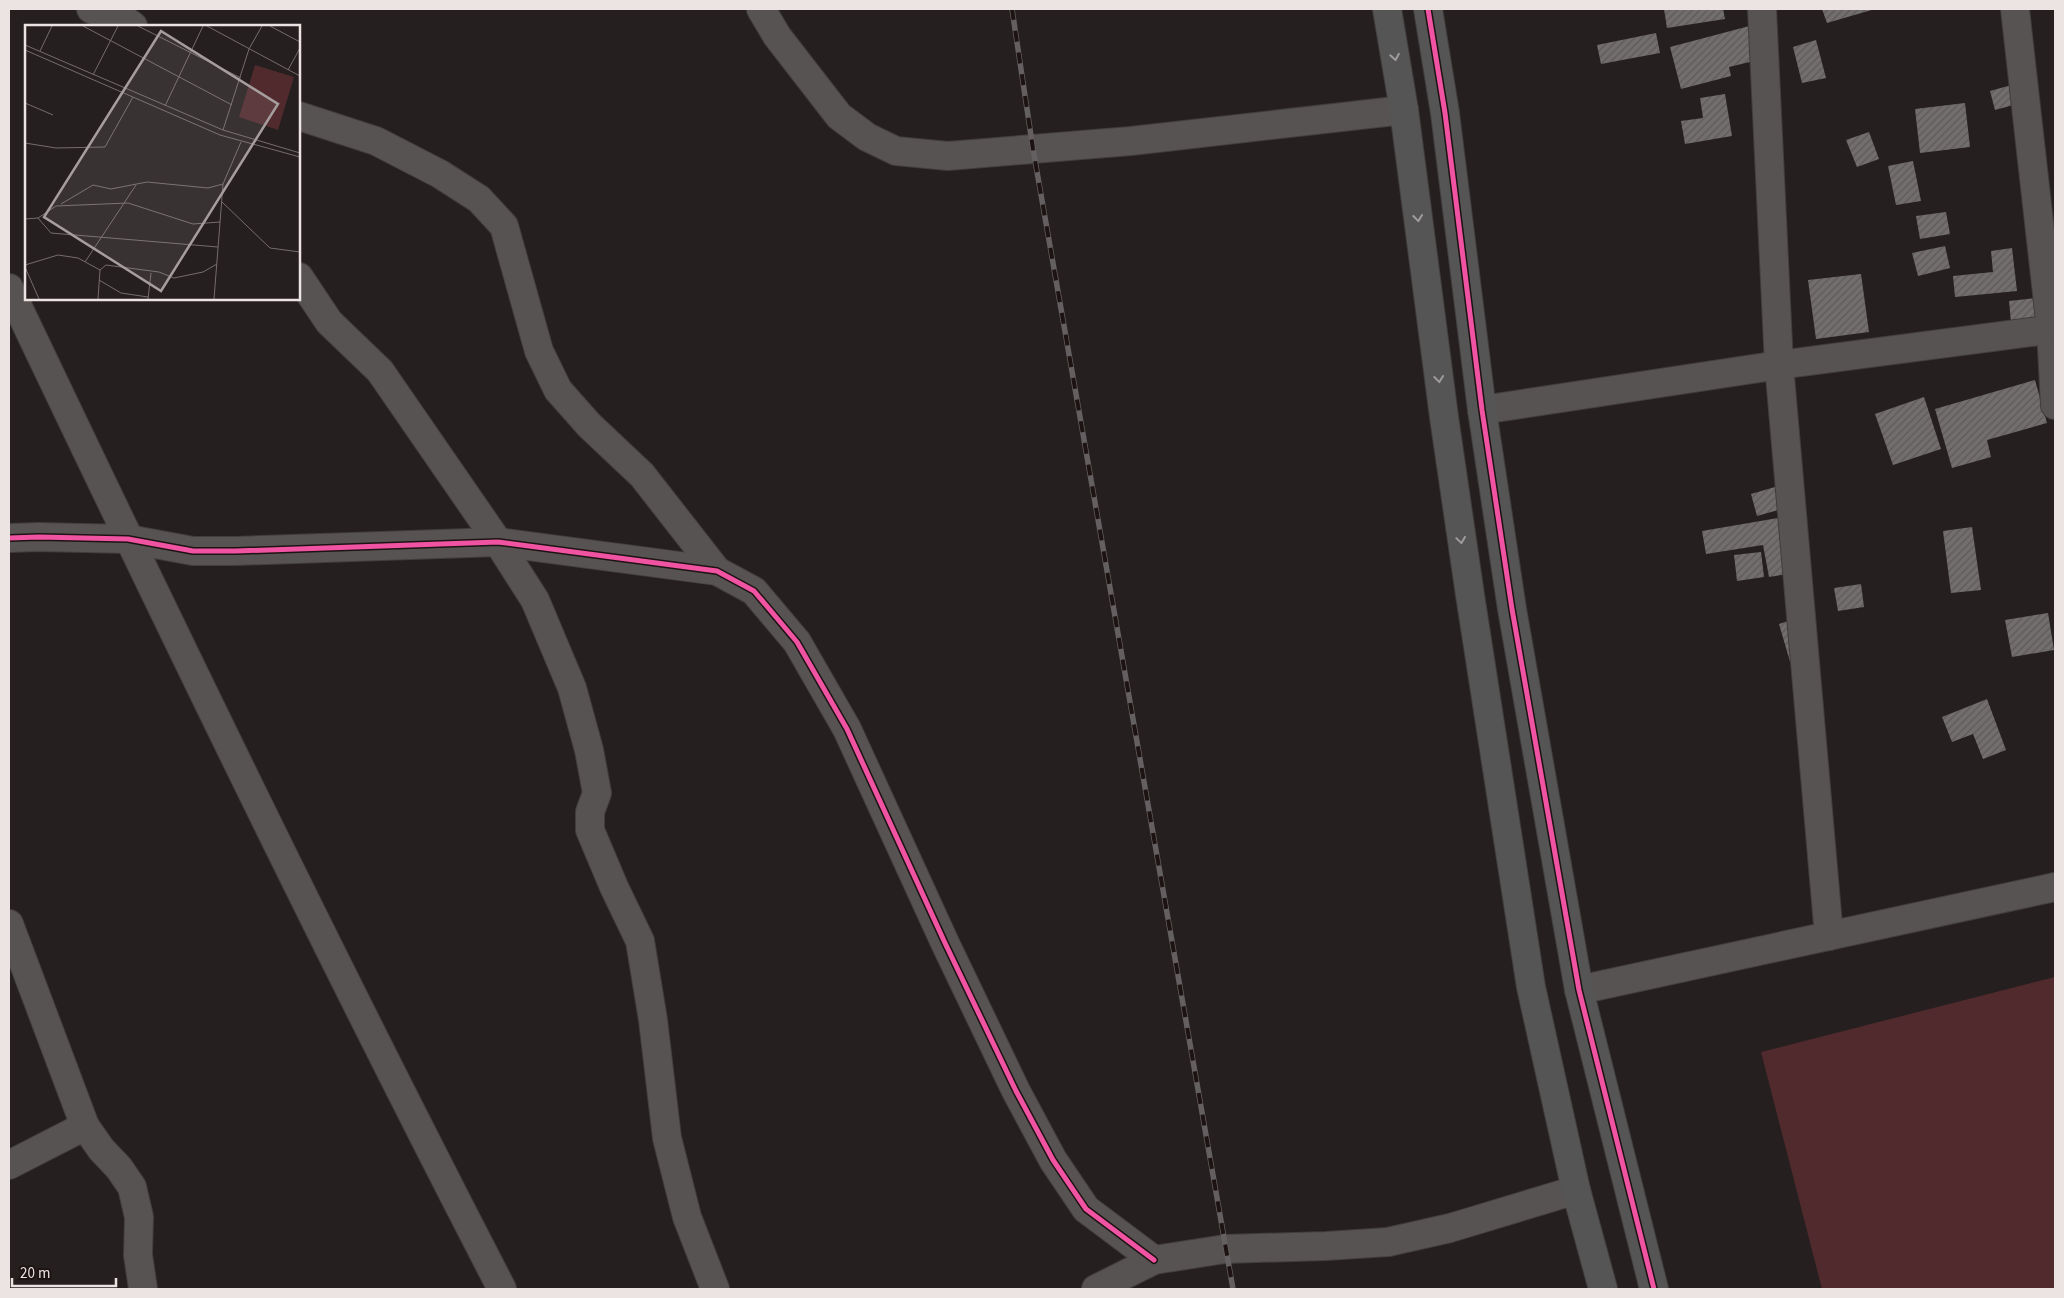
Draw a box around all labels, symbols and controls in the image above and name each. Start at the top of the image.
inset map [25,25,300,300]
one-way arrow [1389,52,1399,61]
one-way arrow [1412,214,1423,222]
one-way arrow [1433,375,1444,383]
one-way arrow [1456,535,1466,544]
scale bar [12,1256,116,1288]
text: 20 m [20,1263,50,1284]

